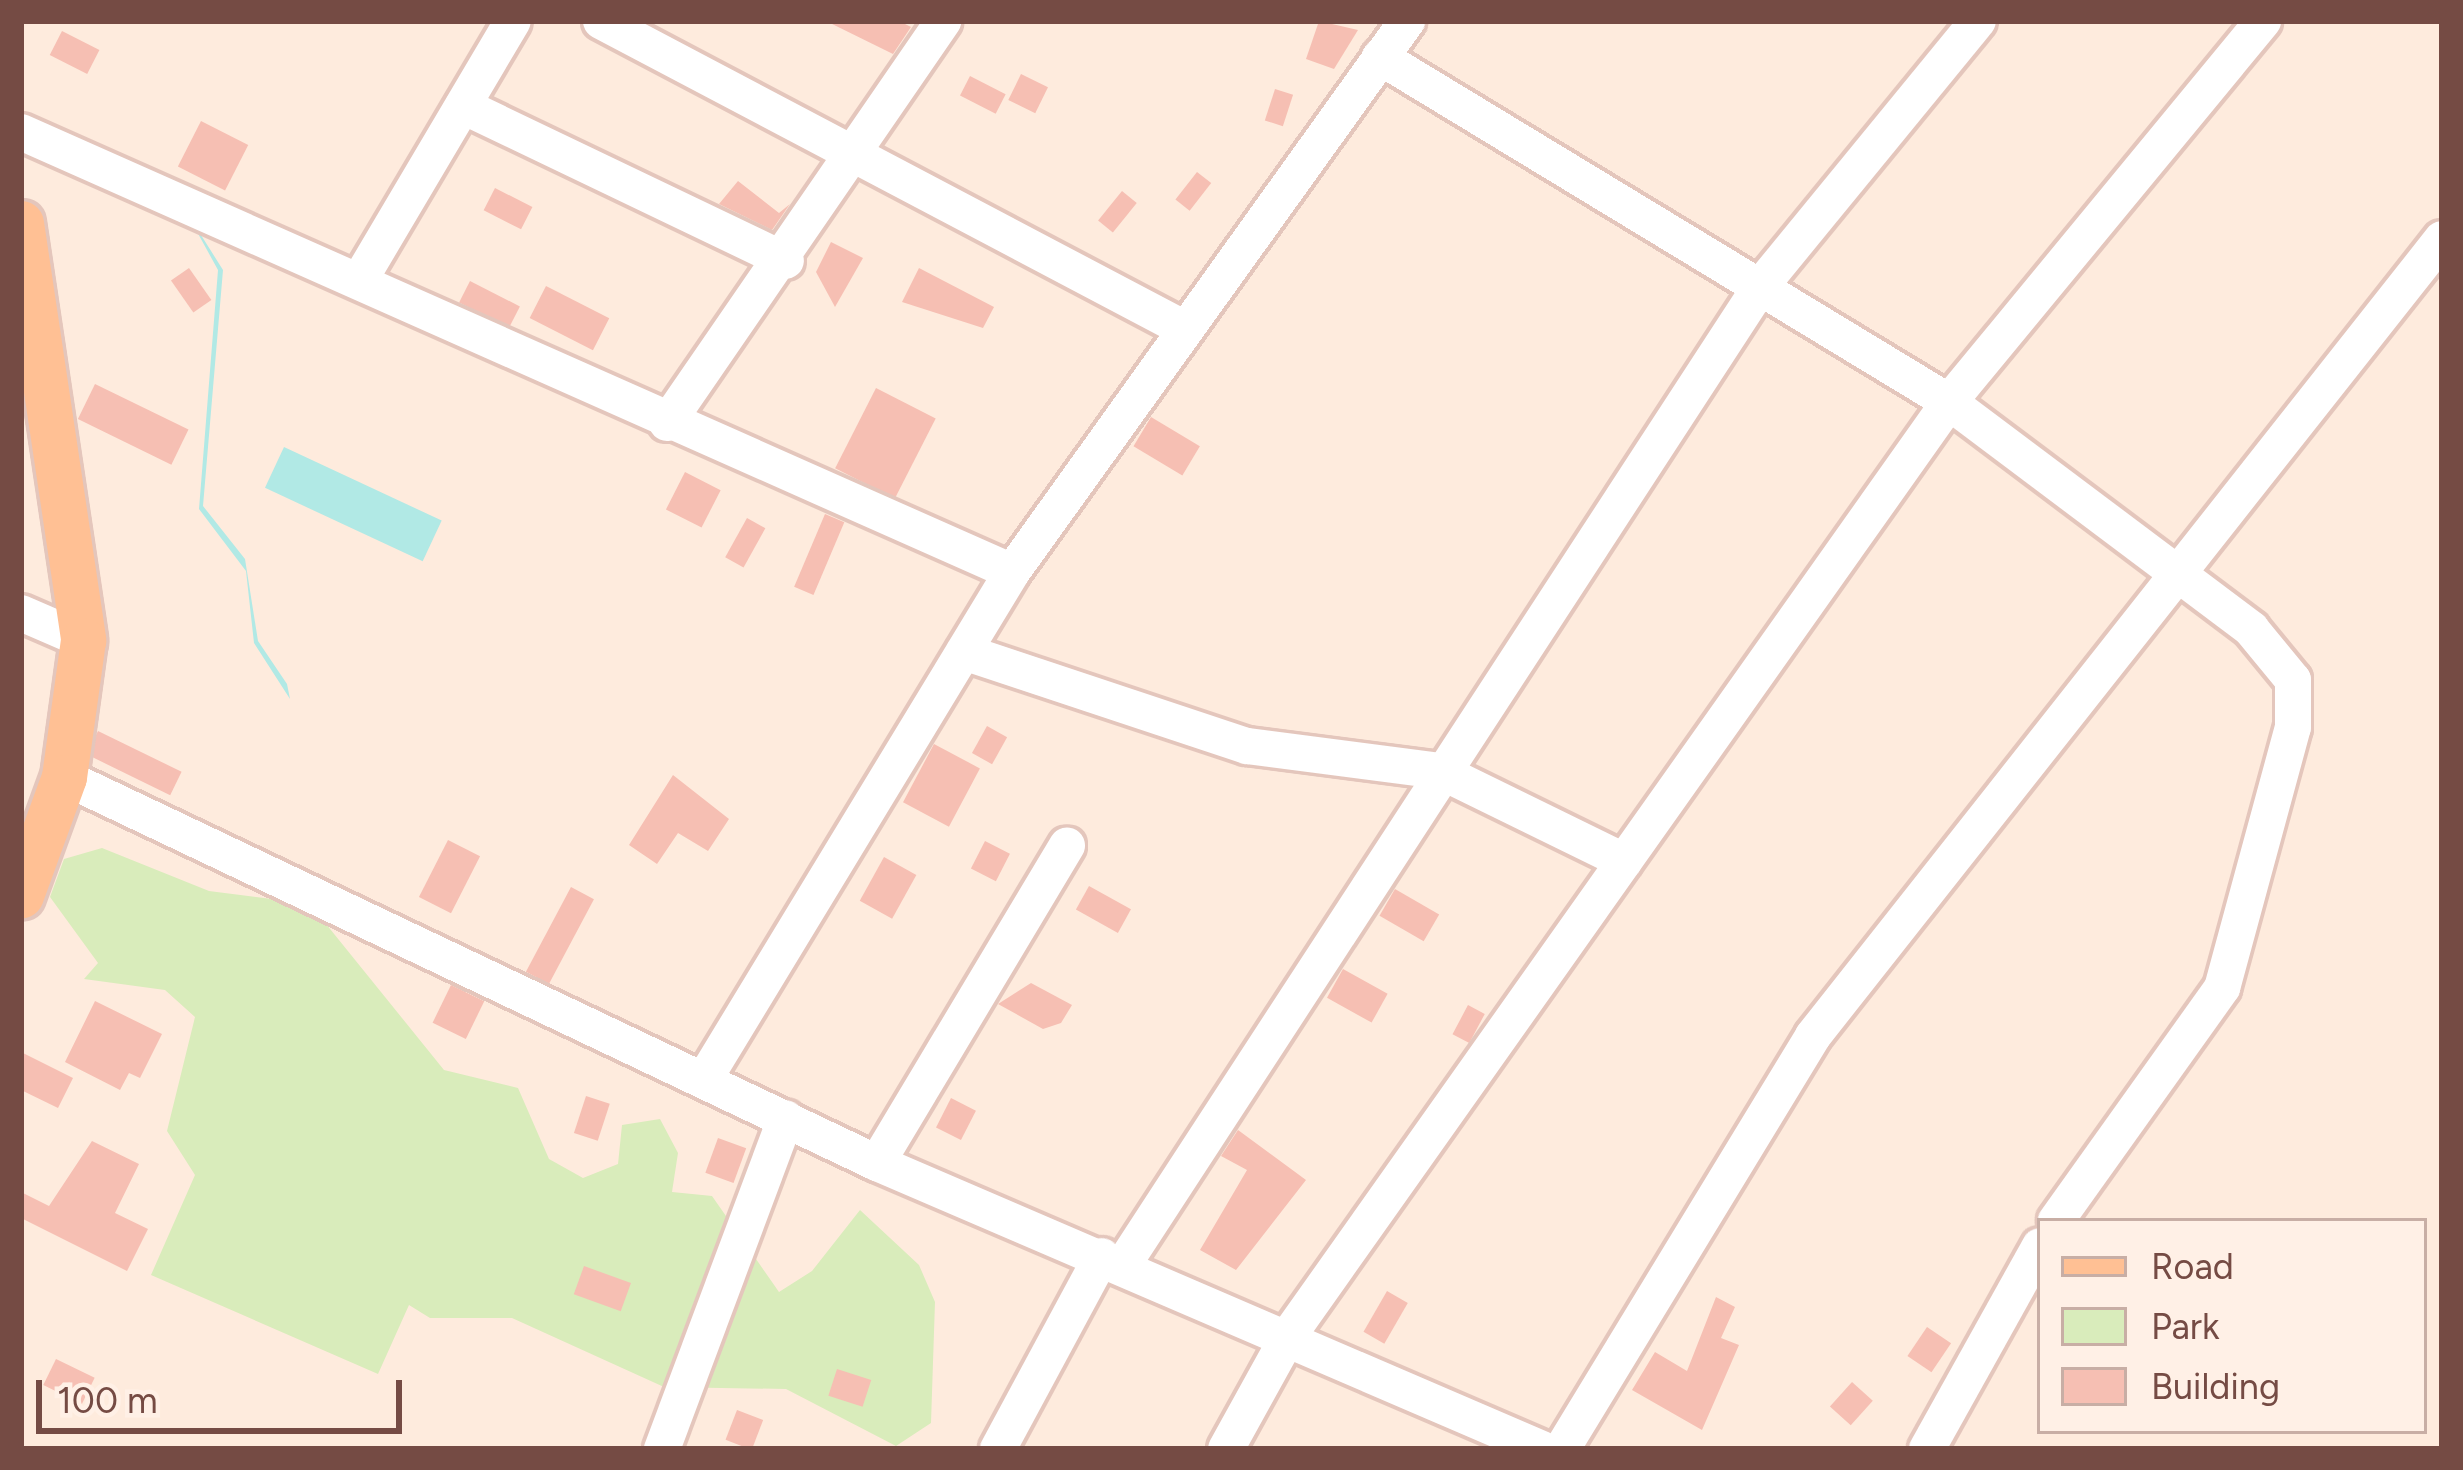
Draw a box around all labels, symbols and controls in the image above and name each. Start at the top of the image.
legend [2037,1218,2427,1434]
text: Road [2151,1245,2234,1288]
text: Park [2151,1305,2219,1348]
scale bar [42,1356,408,1430]
text: Building [2151,1365,2280,1408]
text: 100 m [57,1379,158,1422]

